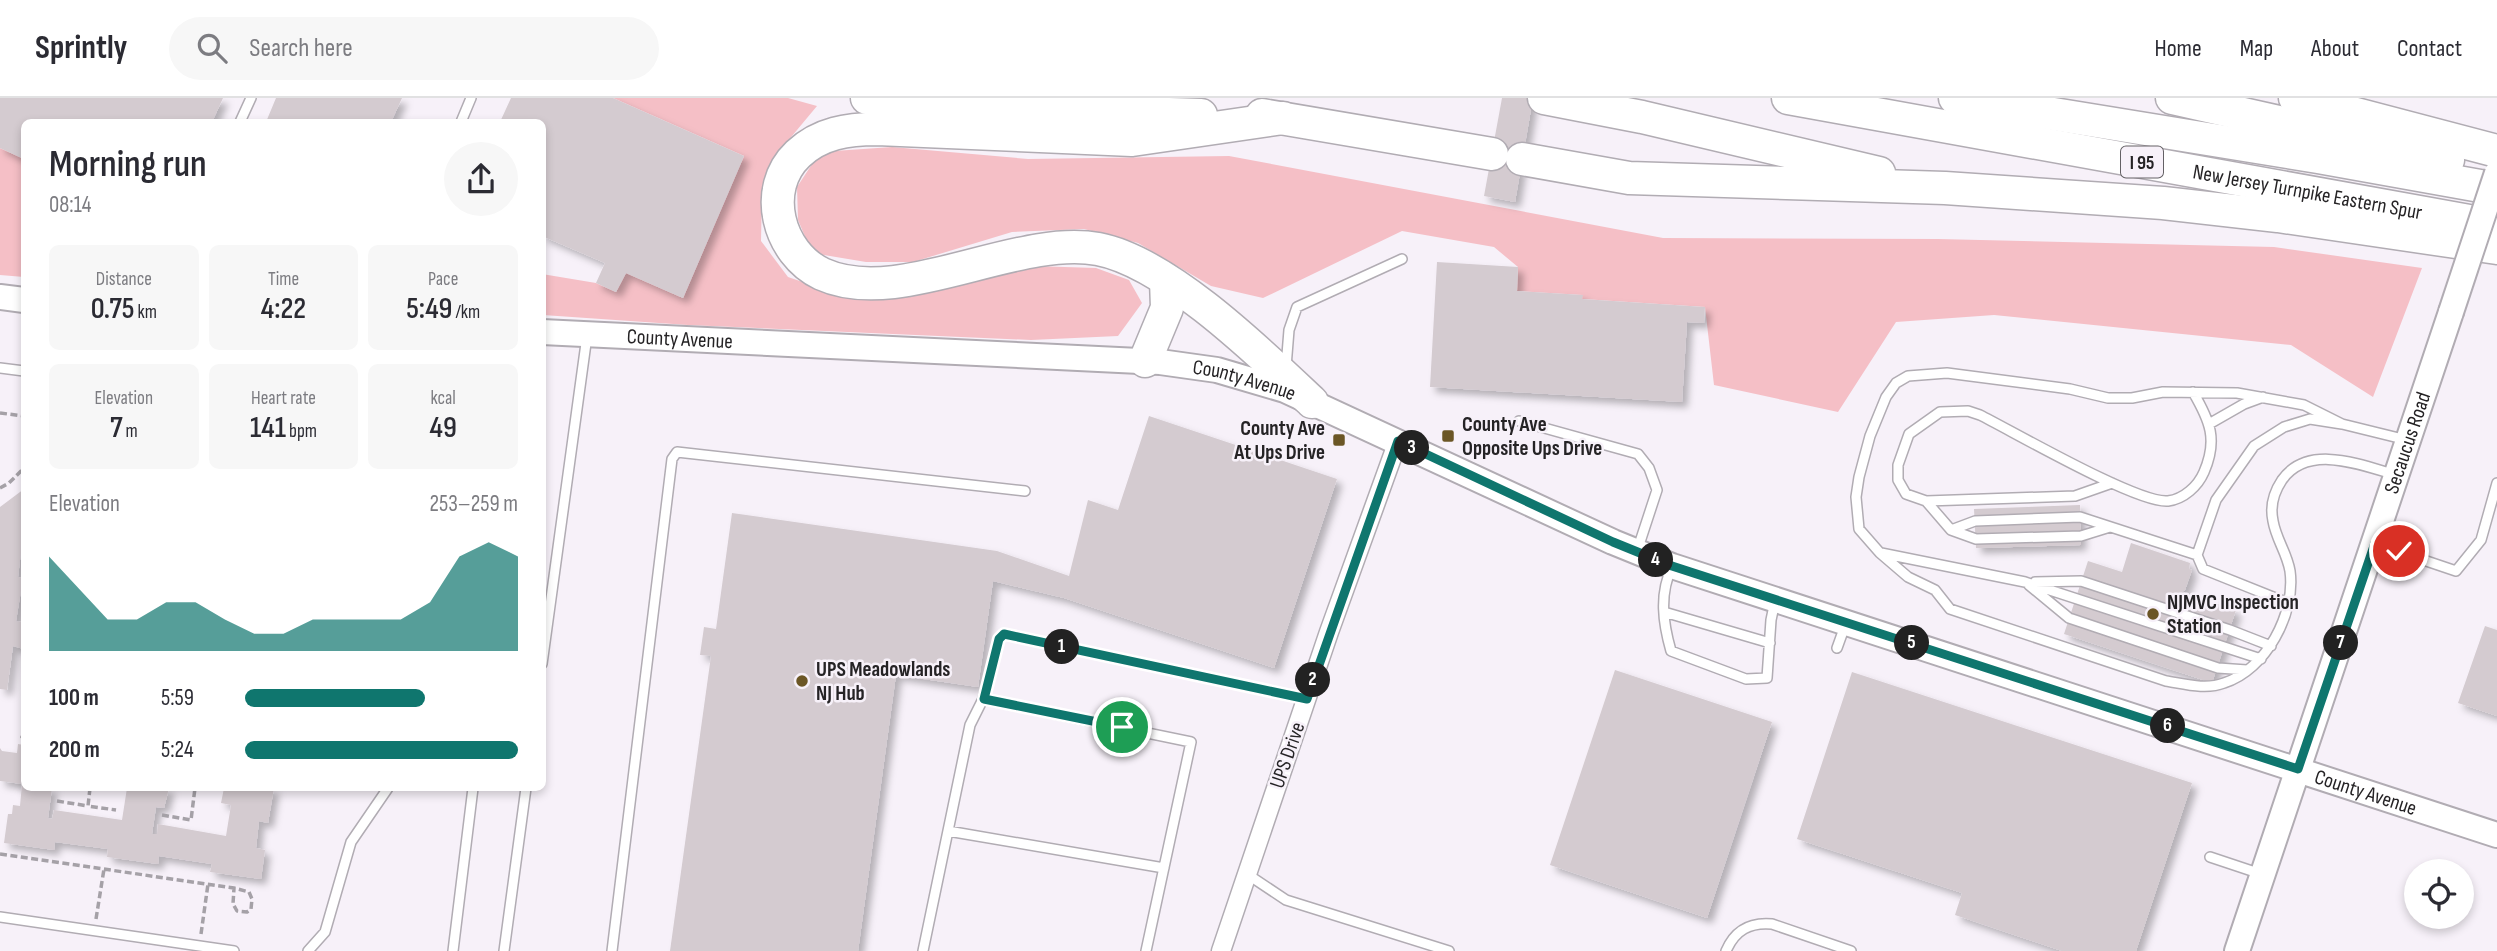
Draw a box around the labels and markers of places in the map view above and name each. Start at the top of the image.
place label: County Ave Opposite Ups Drive [1462,412,1602,461]
place label: County Ave At Ups Drive [1233,416,1325,465]
marker: County Ave Opposite Ups Drive [1440,428,1456,444]
pin: 3 [1394,430,1430,466]
marker: County Ave At Ups Drive [1331,432,1347,448]
pin [2369,521,2429,581]
pin: 4 [1638,542,1674,578]
place label: NJMVC Inspection Station [2167,590,2299,639]
marker: NJMVC Inspection Station [2145,606,2161,622]
pin: 5 [1895,626,1930,660]
pin: 7 [2324,626,2358,660]
pin: 1 [1044,630,1080,664]
place label: UPS Meadowlands NJ Hub [816,657,950,706]
pin: 2 [1296,662,1330,698]
marker: UPS Meadowlands NJ Hub [794,673,810,689]
pin [1092,697,1152,757]
pin: 6 [2150,708,2186,744]

